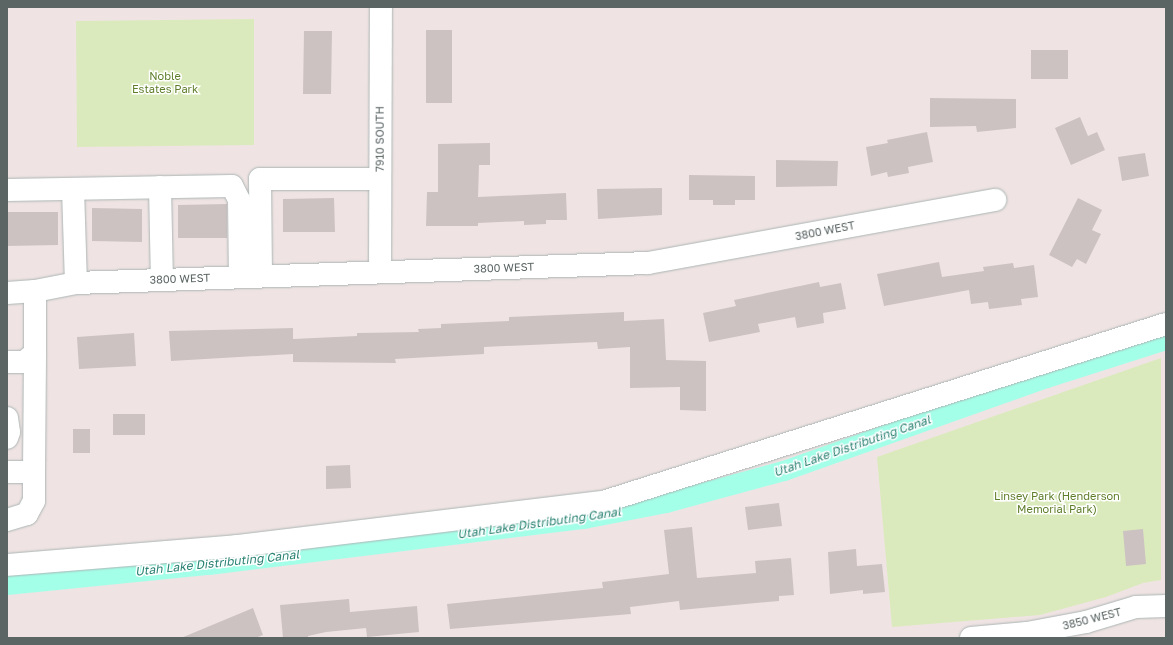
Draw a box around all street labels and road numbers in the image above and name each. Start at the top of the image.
street label: 7910 SOUTH [373,106,387,172]
street label: 3800 WEST [794,219,856,243]
street label: 3800 WEST [474,260,534,276]
street label: 3800 WEST [150,271,210,287]
street label: 3850 WEST [1061,605,1123,633]

